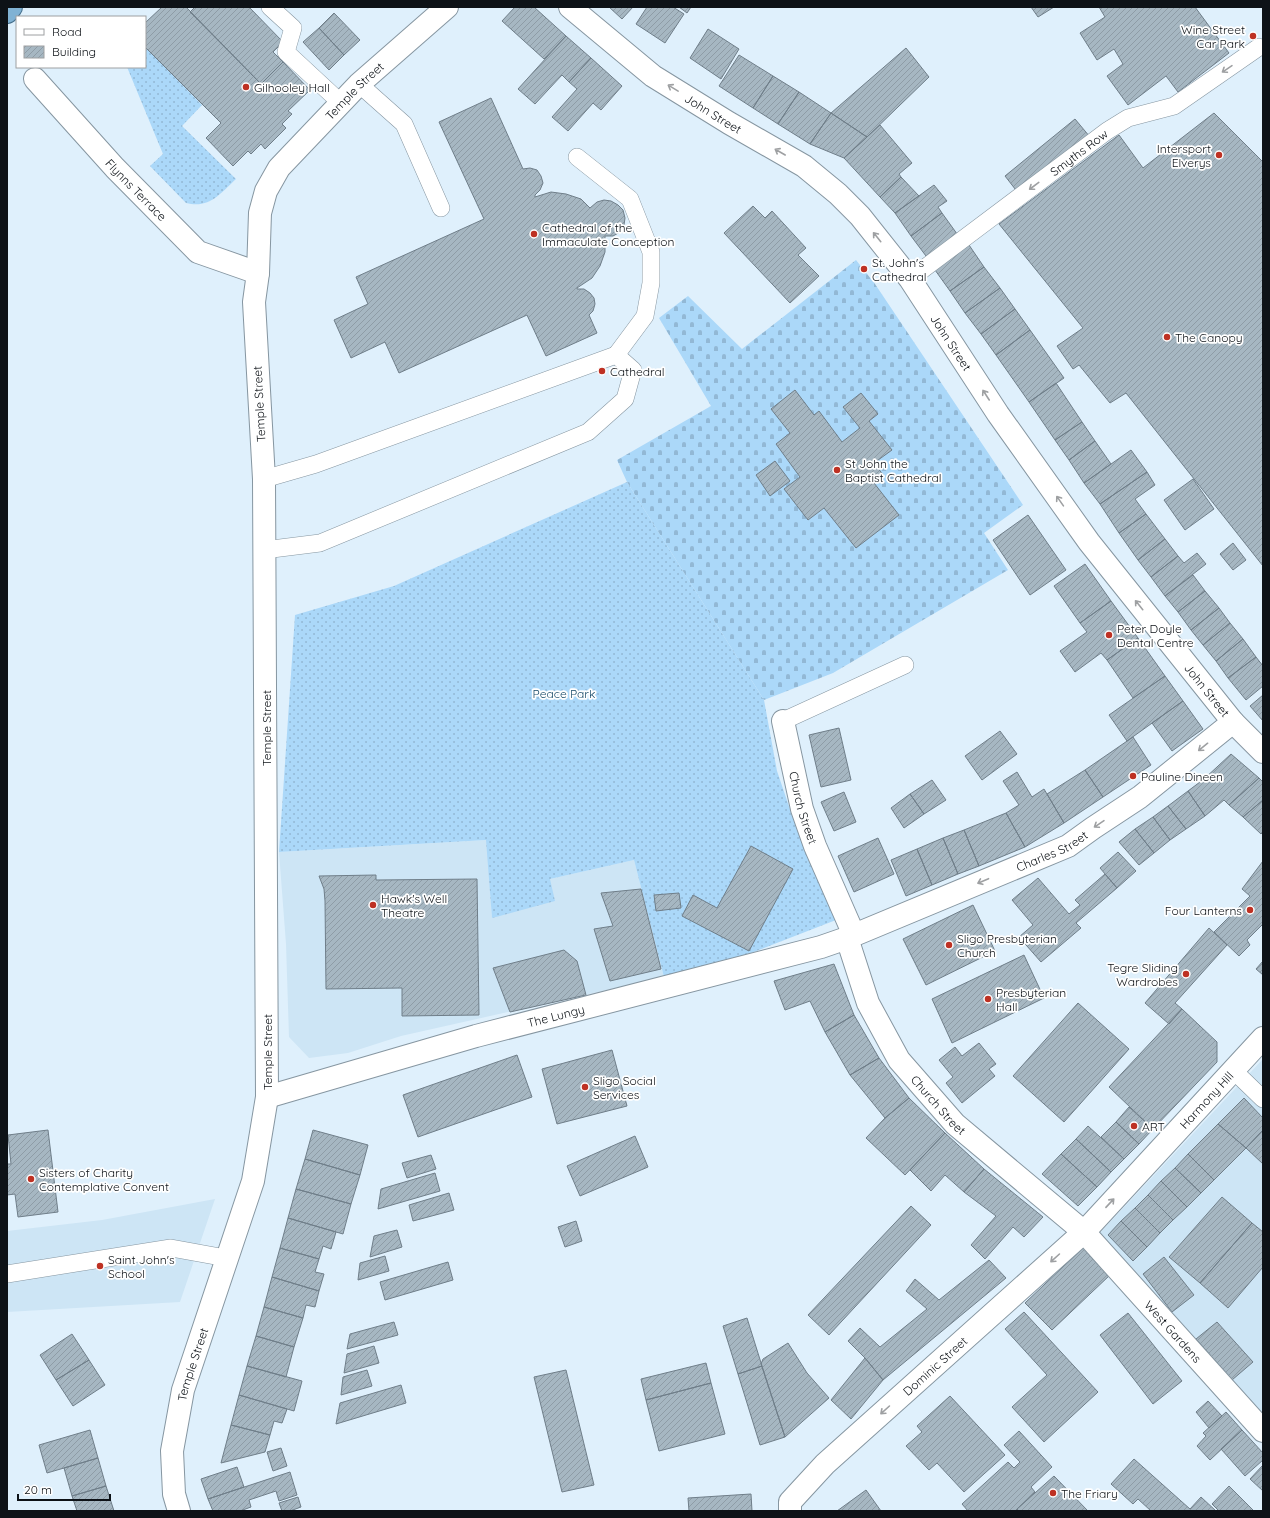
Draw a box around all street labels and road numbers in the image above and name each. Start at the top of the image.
street label: Temple Street [322,59,387,123]
street label: John Street [682,90,745,136]
street label: Smyths Row [1047,126,1111,179]
street label: Flynns Terrace [103,155,170,224]
street label: John Street [928,311,975,373]
street label: Temple Street [250,366,268,442]
street label: John Street [1182,660,1233,720]
street label: Temple Street [259,690,274,766]
street label: Church Street [787,770,821,846]
street label: Charles Street [1014,827,1090,874]
street label: The Lungy [525,1001,586,1030]
street label: Temple Street [260,1014,275,1090]
street label: Harmony Hill [1176,1068,1236,1131]
street label: Church Street [908,1072,969,1138]
street label: West Gardens [1142,1297,1205,1366]
street label: Temple Street [174,1326,211,1402]
street label: Dominic Street [899,1333,970,1398]

